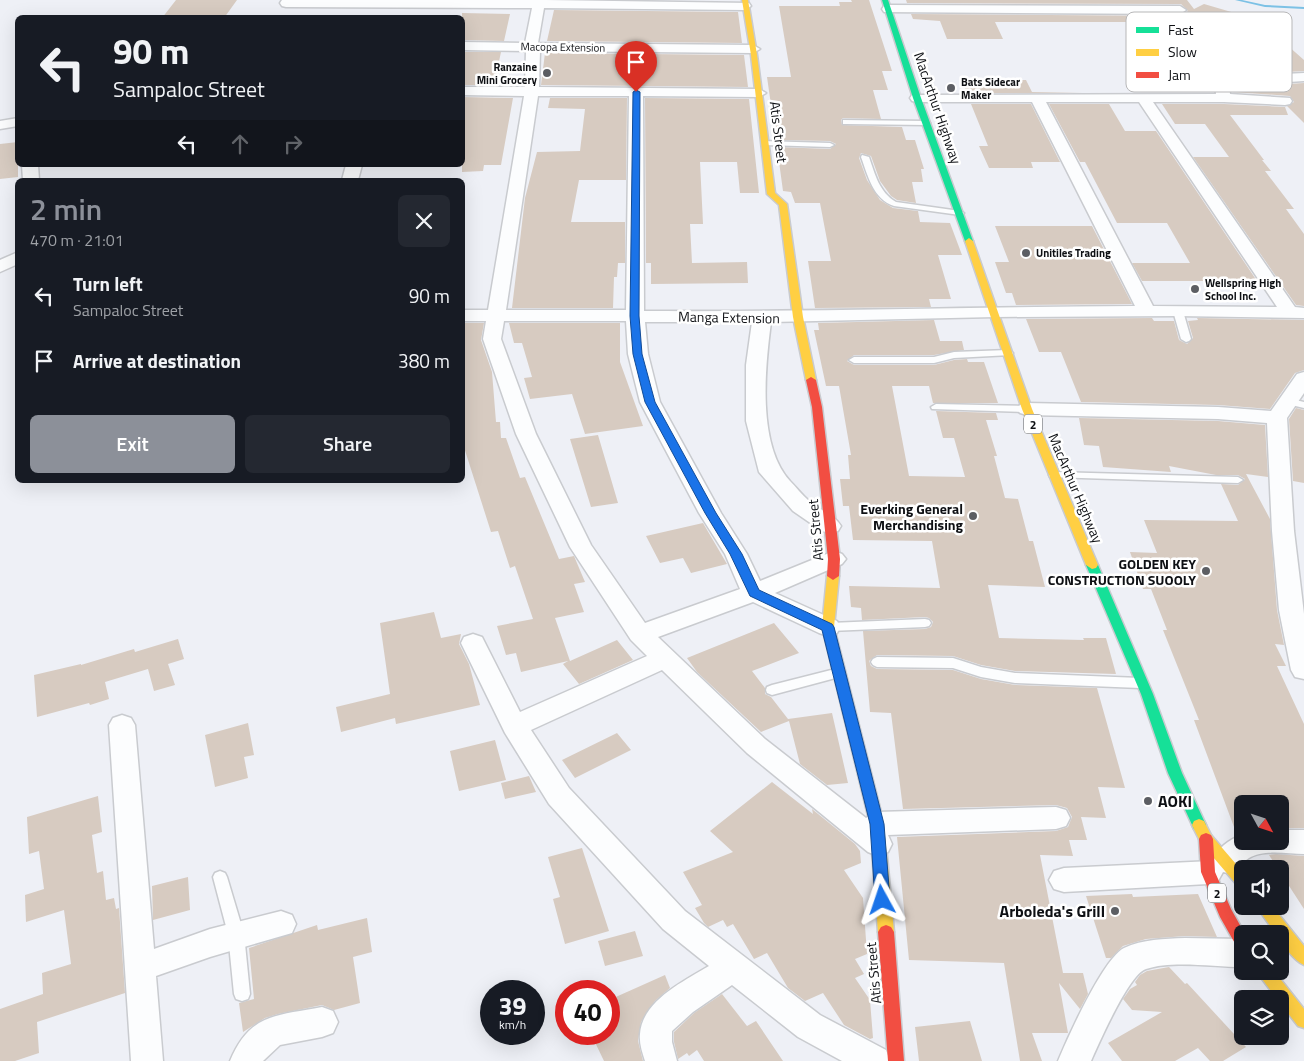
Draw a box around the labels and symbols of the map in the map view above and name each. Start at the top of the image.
legend [1126,12,1292,92]
text: Fast [1168,19,1193,40]
street label: Macopa Extension [521,38,606,56]
pin [615,41,657,92]
text: Slow [1168,41,1197,62]
street label: MacArthur Highway [909,49,967,167]
place label: Ranzaine Mini Grocery [477,59,537,88]
text: Jam [1168,64,1191,85]
marker: Ranzaine Mini Grocery [541,67,553,79]
place label: Bats Sidecar Maker [961,74,1020,103]
marker: Bats Sidecar Maker [945,82,957,94]
street label: Atis Street [765,100,793,164]
place label: Unitiles Trading [1036,245,1111,261]
marker: Unitiles Trading [1020,247,1032,259]
place label: Wellspring High School Inc. [1205,275,1281,304]
marker: Wellspring High School Inc. [1189,283,1201,295]
street label: Manga Extension [678,306,780,328]
road number: 2 [1024,414,1042,434]
street label: MacArthur Highway [1043,430,1109,546]
street label: Atis Street [802,498,828,562]
place label: Everking General Merchandising [860,498,964,535]
marker: Everking General Merchandising [967,510,979,522]
place label: GOLDEN KEY CONSTRUCTION SUOOLY [1048,553,1196,590]
marker: GOLDEN KEY CONSTRUCTION SUOOLY [1200,565,1212,577]
place label: AOKI [1158,789,1192,813]
marker: AOKI [1142,795,1154,807]
north arrow [1234,795,1289,850]
position arrow [855,873,907,925]
road number: 2 [1208,884,1226,902]
place label: Arboleda's Grill [1000,899,1105,923]
marker: Arboleda's Grill [1109,905,1121,917]
street label: Atis Street [860,941,886,1005]
speed limit sign: 40 [555,980,620,1045]

